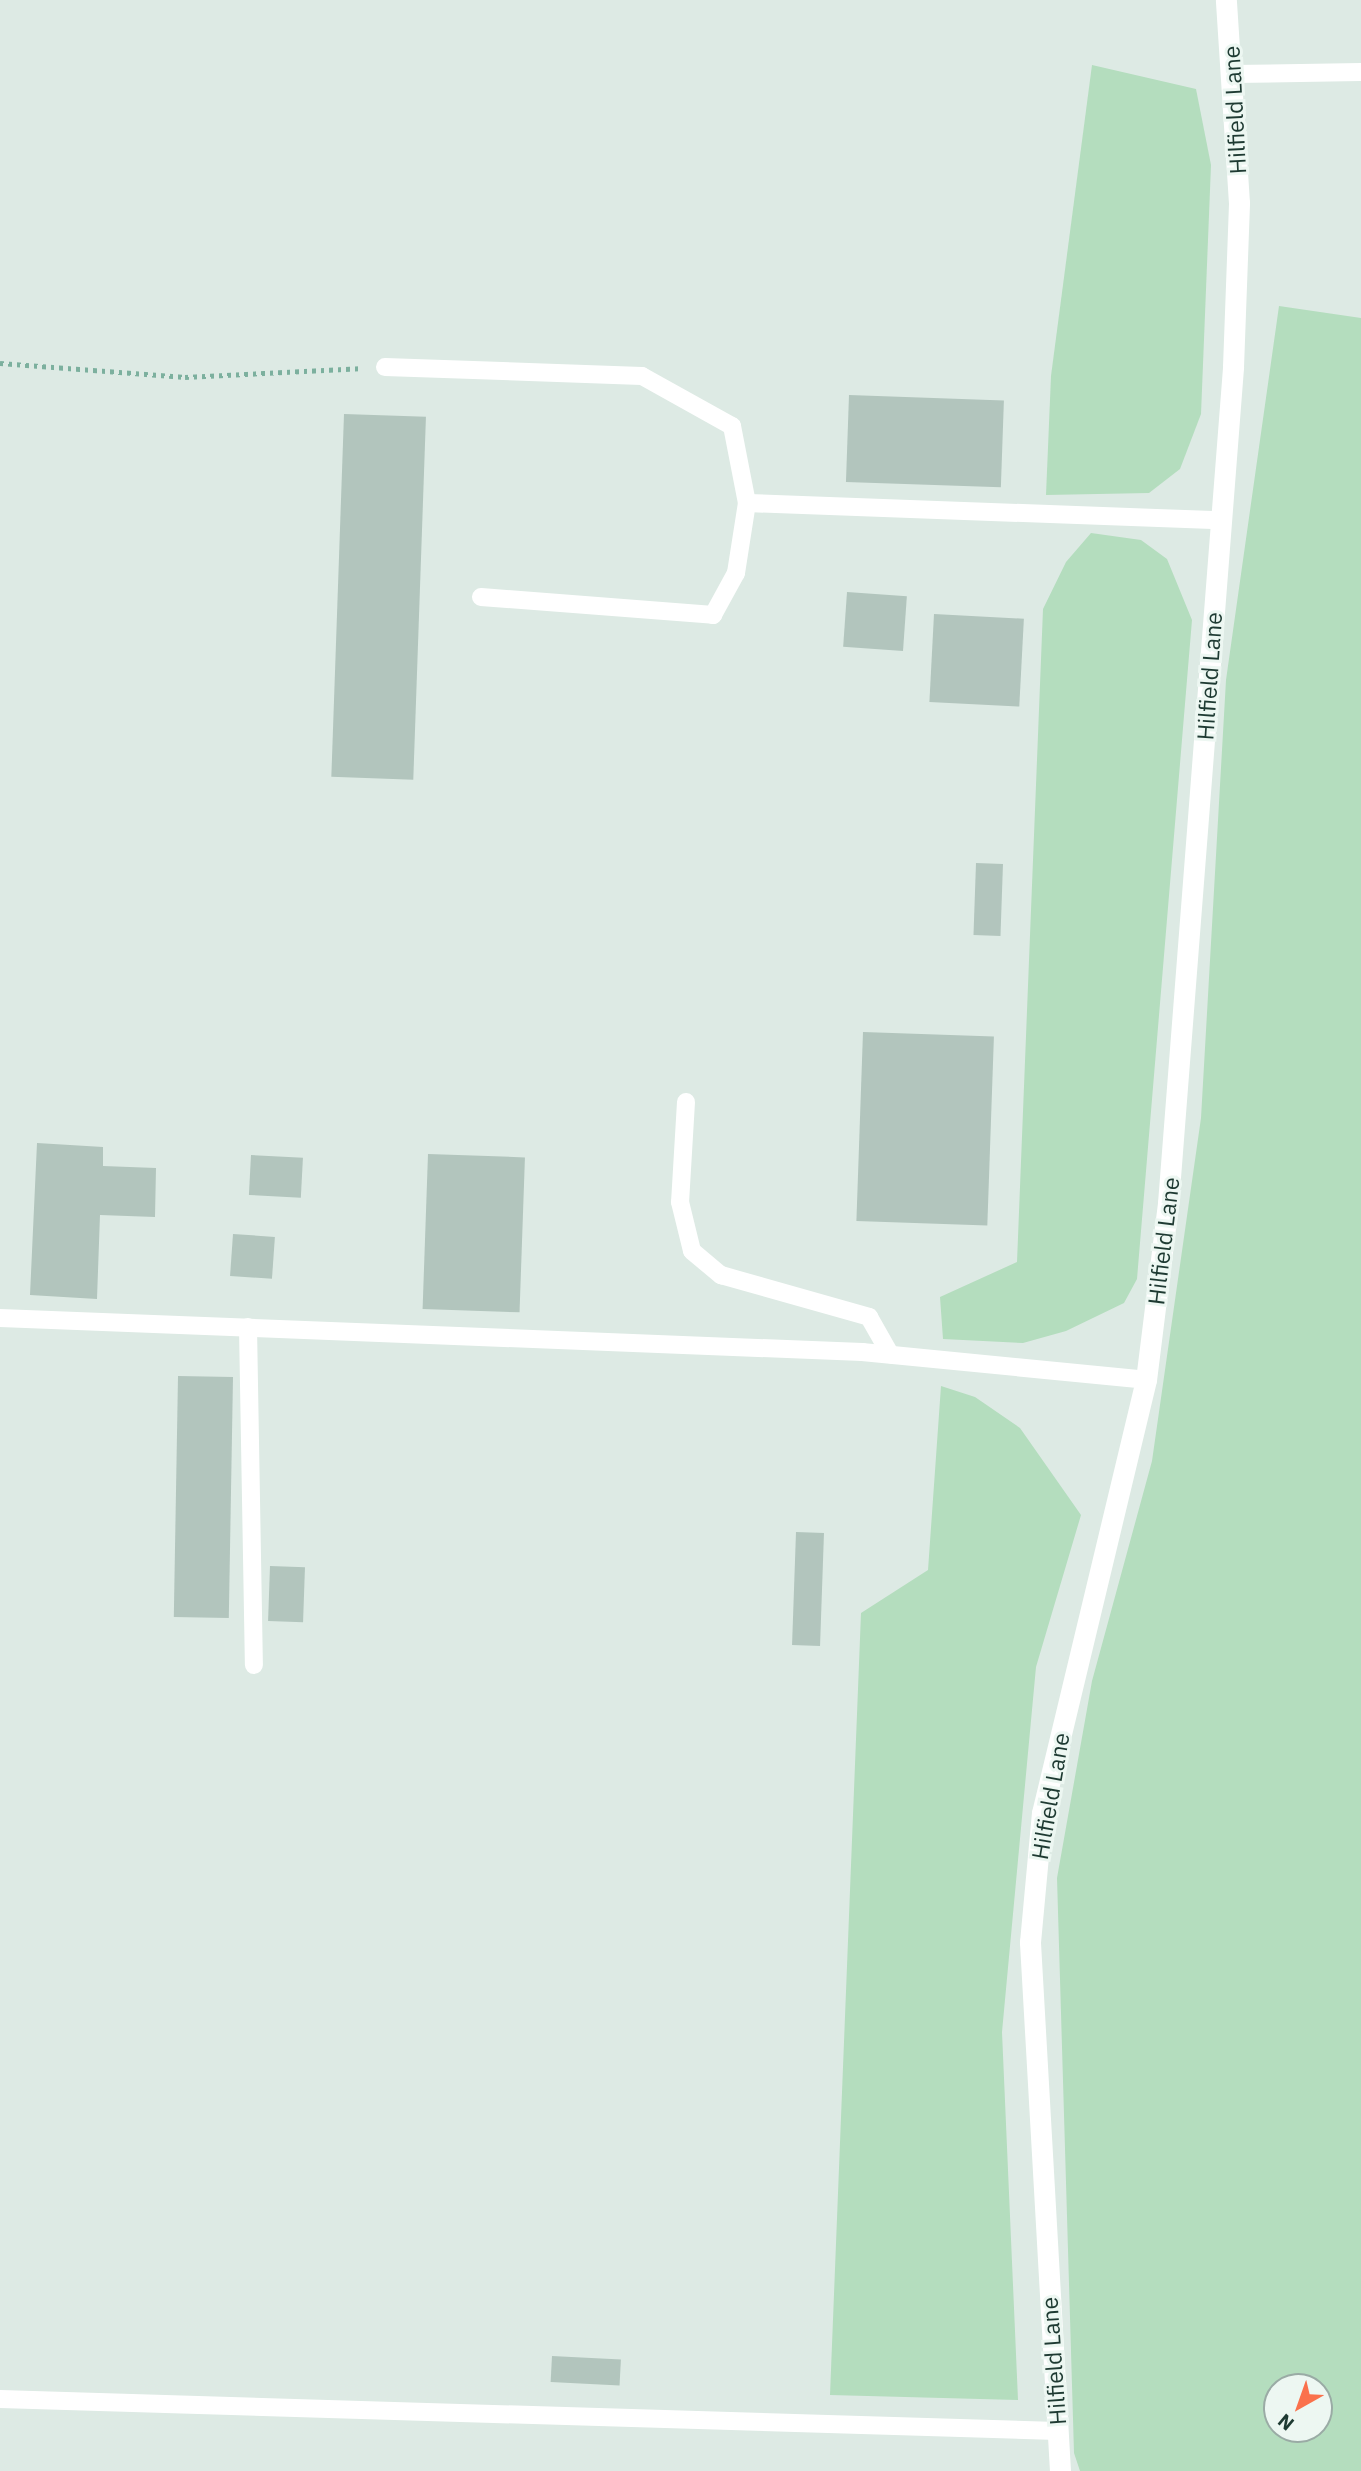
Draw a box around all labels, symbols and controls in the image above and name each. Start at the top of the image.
street label: Hilfield Lane [1217,45,1251,175]
street label: Hilfield Lane [1191,611,1227,741]
street label: Hilfield Lane [1141,1176,1185,1306]
street label: Hilfield Lane [1025,1730,1075,1862]
street label: Hilfield Lane [1035,2296,1071,2426]
north arrow [1263,2373,1333,2443]
text: N [1273,2409,1299,2436]

